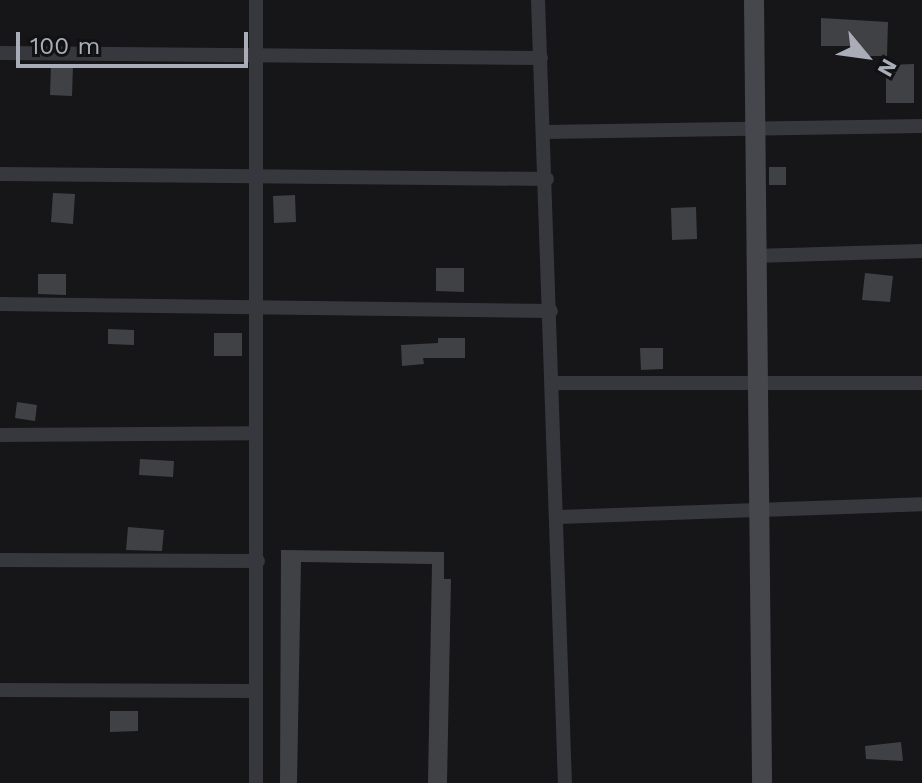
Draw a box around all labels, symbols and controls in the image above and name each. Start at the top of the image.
scale bar [20,16,252,66]
north arrow [826,16,906,96]
text: 100 m [30,32,100,60]
text: N [873,55,902,81]

